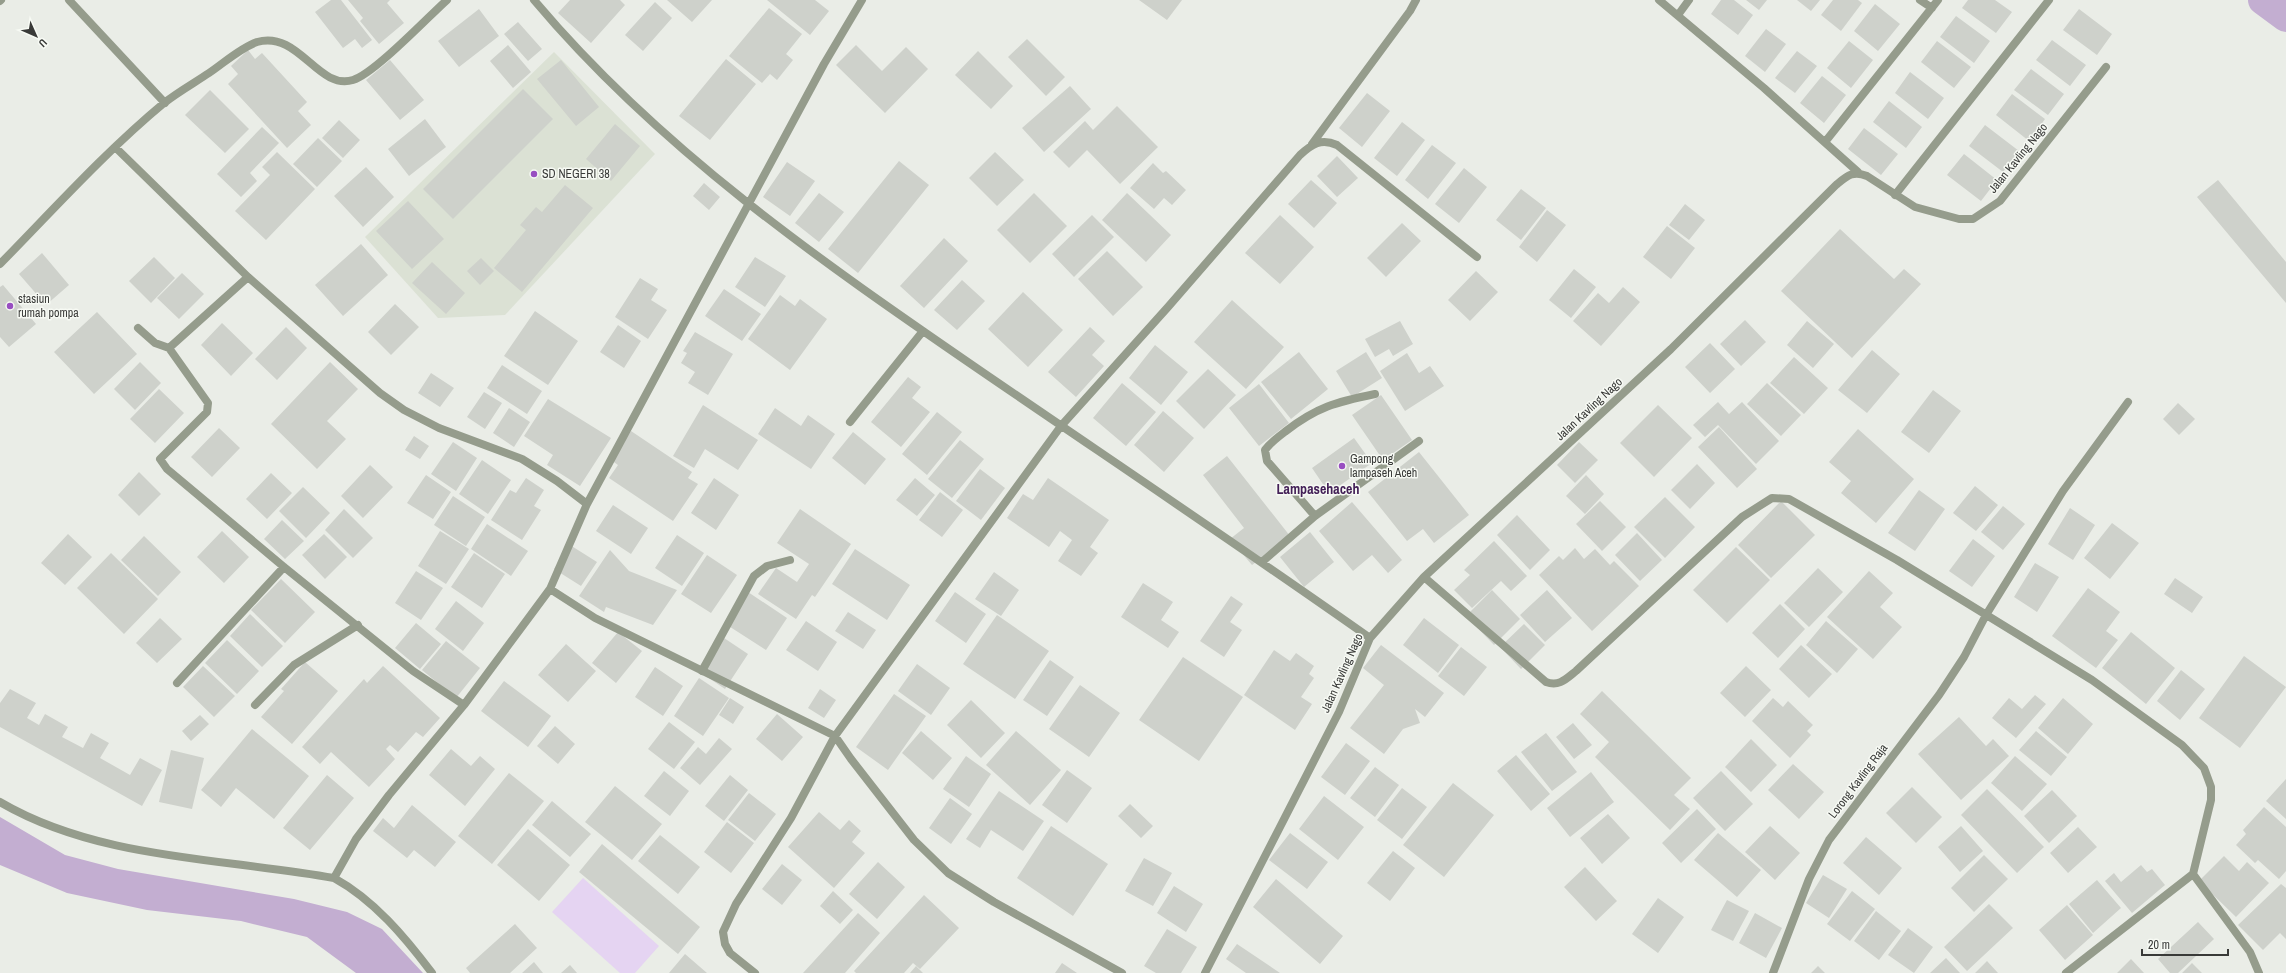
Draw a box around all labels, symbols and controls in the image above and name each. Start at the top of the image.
north arrow [16,16,56,56]
text: U [36,36,50,50]
street label: Jalan Kavling Nago [1985,120,2051,196]
place label: SD NEGERI 38 [542,166,610,182]
marker: SD NEGERI 38 [529,169,539,179]
place label: stasiun rumah pompa [18,291,79,321]
marker: stasiun rumah pompa [5,301,15,311]
street label: Jalan Kavling Nago [1552,374,1626,444]
place label: Gampong lampaseh Aceh [1350,451,1417,481]
marker: Gampong lampaseh Aceh [1337,461,1347,471]
district label: Lampasehaceh [1277,480,1359,498]
street label: Jalan Kavling Nago [1317,631,1367,715]
street label: Lorong Kavling Raja [1825,740,1892,821]
scale bar [2142,931,2228,957]
text: 20 m [2148,937,2170,953]

